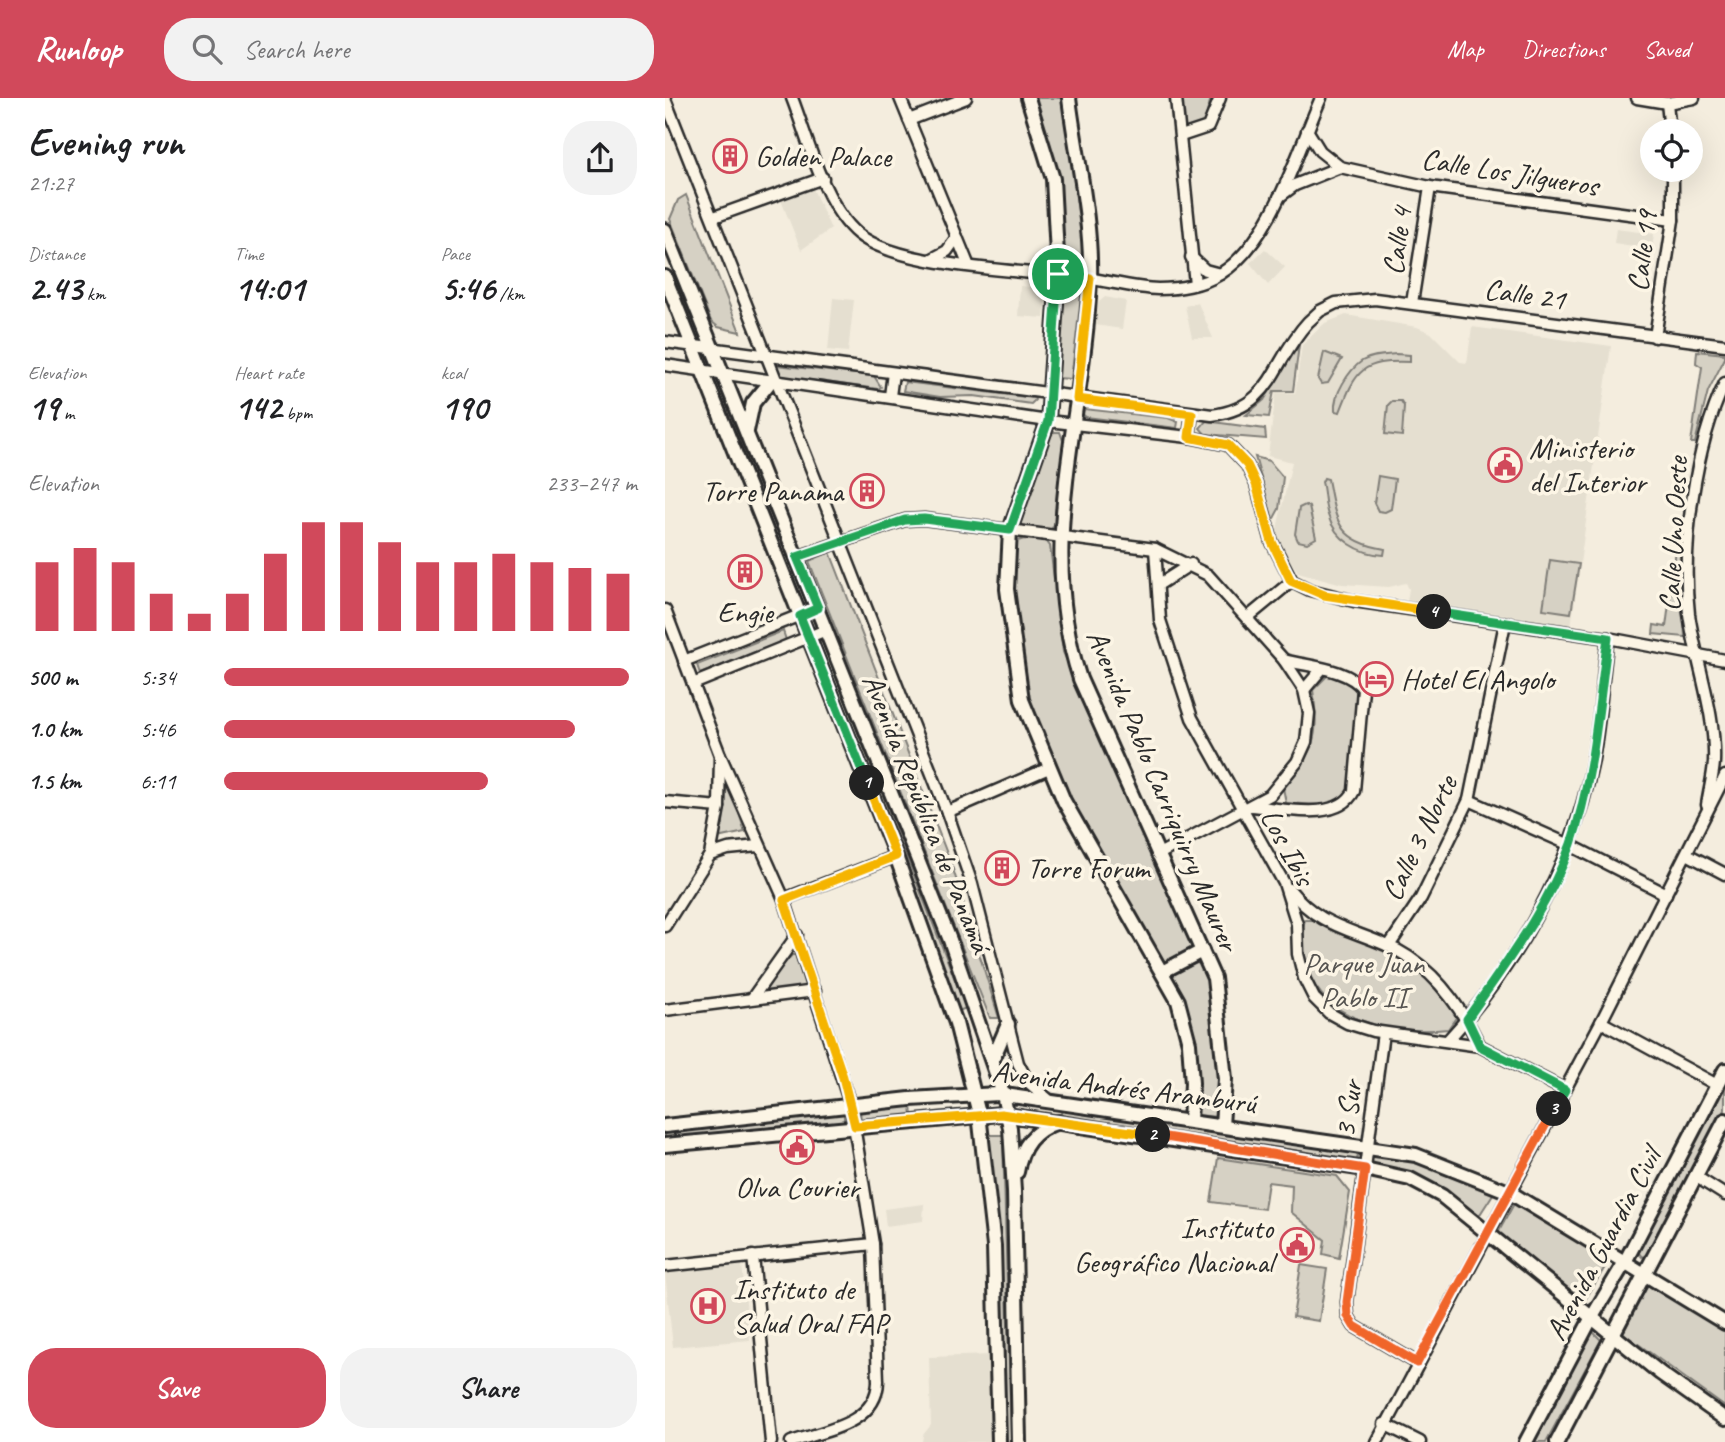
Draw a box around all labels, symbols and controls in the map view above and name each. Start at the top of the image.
search box [164,18,654,81]
text: Runloop [35,28,122,70]
icon: search [188,30,226,68]
text: Search here [244,33,349,66]
text: Map [1447,34,1484,64]
text: Directions [1522,34,1605,64]
text: Saved [1643,34,1690,64]
text: Evening run [28,119,184,166]
map controls [1640,119,1703,182]
button: locate [1640,119,1703,182]
button: share [563,121,637,195]
building icon: Golden Palace [711,137,749,175]
place label: Golden Palace [755,137,893,175]
street label: Calle Los Jilgueros [1419,139,1604,205]
text: 21:27 [28,169,74,198]
street label: Calle 4 [1373,202,1421,277]
street label: Calle 19 [1618,206,1666,294]
text: Distance [28,242,85,266]
text: Time [234,242,263,266]
text: Pace [441,242,470,266]
pin [1028,244,1088,304]
icon: arrive [1039,255,1077,293]
text: 2.43 [28,266,82,311]
text: 14:01 [234,266,304,311]
text: 5:46 [441,266,495,311]
street label: Calle 21 [1482,270,1569,319]
text: km [82,282,105,306]
text: /km [495,282,524,306]
text: Elevation [28,361,86,385]
text: Heart rate [234,361,304,385]
text: kcal [441,361,466,385]
text: 19 [28,385,59,430]
text: 142 [234,385,282,430]
text: 190 [441,385,488,430]
text: m [59,401,74,425]
text: bpm [282,401,312,425]
place label: Ministerio del Interior [1529,429,1648,501]
public building icon: Ministerio del Interior [1486,446,1524,484]
street label: Calle Uno Oeste [1650,453,1696,612]
text: Elevation [28,469,99,498]
text: 233–247 m [546,469,637,498]
place label: Torre Panama [702,472,845,510]
building icon: Torre Panama [848,472,886,510]
building icon: Engie [726,553,764,591]
place label: Engie [717,593,775,631]
pin: 4 [1417,594,1451,630]
text: 4 [1429,599,1438,623]
street label: Avenida Pablo Carriquirry Maurer [1078,624,1249,959]
hotel icon: Hotel El Angolo [1357,660,1395,698]
place label: Hotel El Angolo [1401,660,1558,698]
text: 500 m [28,663,77,692]
text: 5:34 [140,663,176,692]
street label: Avenida República de Panamá [854,668,1001,961]
text: 1.0 km [28,715,82,744]
text: 5:46 [140,715,176,744]
pin: 1 [849,766,885,800]
text: 1.5 km [28,767,81,796]
text: 6:11 [140,767,176,796]
street label: Calle 3 Norte [1373,767,1466,907]
text: 1 [862,770,871,794]
street label: Los Ibis [1252,802,1325,894]
building icon: Torre Forum [983,849,1021,887]
place label: Torre Forum [1027,849,1152,887]
park label: Parque Juan Pablo II [1303,944,1426,1016]
street label: Avenida Andrés Aramburú [990,1052,1261,1122]
street label: 3 Sur [1325,1075,1371,1140]
pin: 3 [1537,1091,1571,1126]
text: 3 [1549,1096,1558,1120]
pin: 2 [1135,1118,1170,1152]
text: 2 [1148,1122,1157,1146]
public building icon: Olva Courier [778,1128,816,1166]
street label: Avenida Guardia Civil [1537,1137,1672,1346]
place label: Olva Courier [735,1168,862,1206]
place label: Instituto Geográfico Nacional [1074,1209,1278,1281]
public building icon: Instituto Geográfico Nacional [1278,1226,1316,1264]
place label: Instituto de Salud Oral FAP [733,1270,891,1342]
hospital icon: Instituto de Salud Oral FAP [689,1287,727,1325]
button: Save [28,1348,326,1428]
button: Share [340,1348,637,1428]

